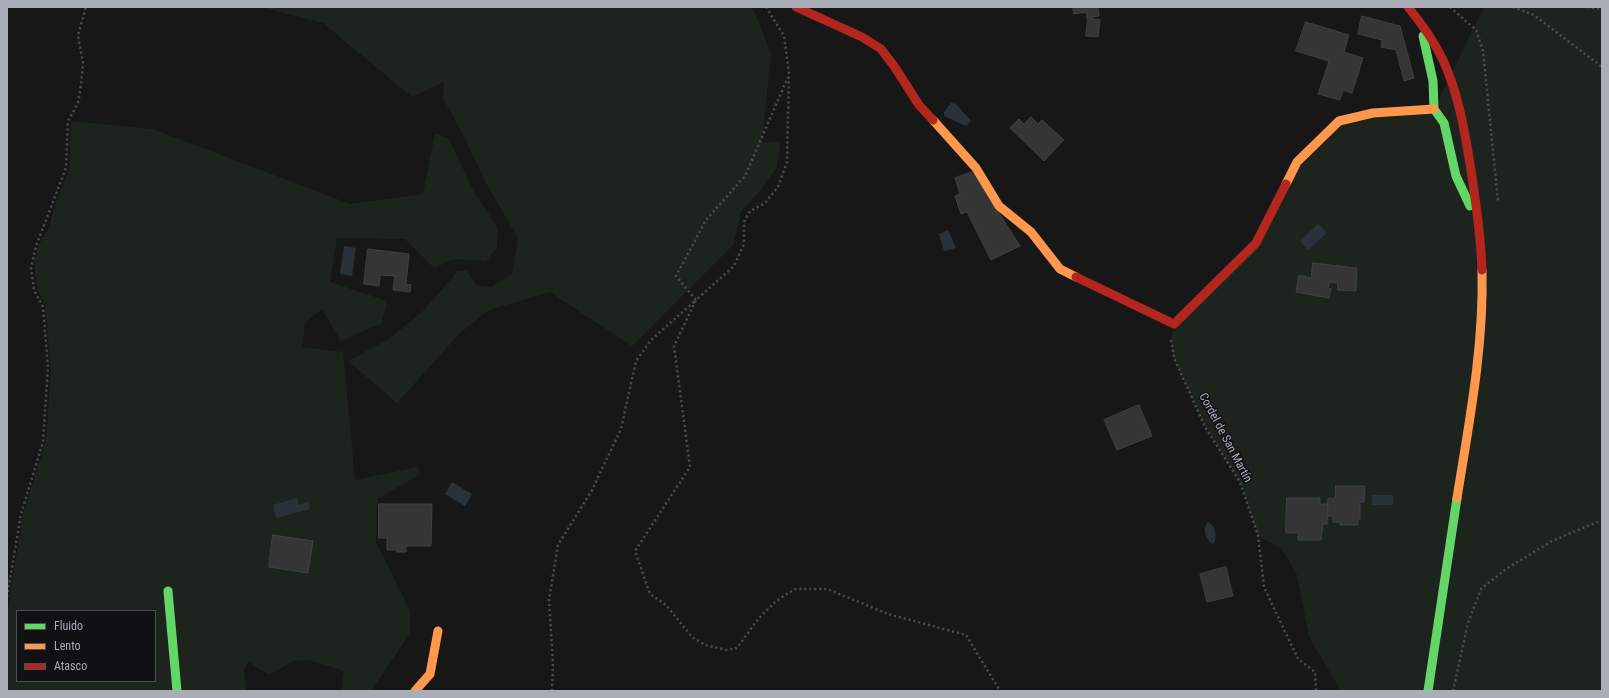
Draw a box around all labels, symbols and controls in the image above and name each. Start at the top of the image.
street label: Cordel de San Martín [1195,391,1255,485]
legend [16,610,156,682]
text: Fluido [54,619,83,633]
text: Lento [54,639,81,653]
text: Atasco [54,659,87,673]

